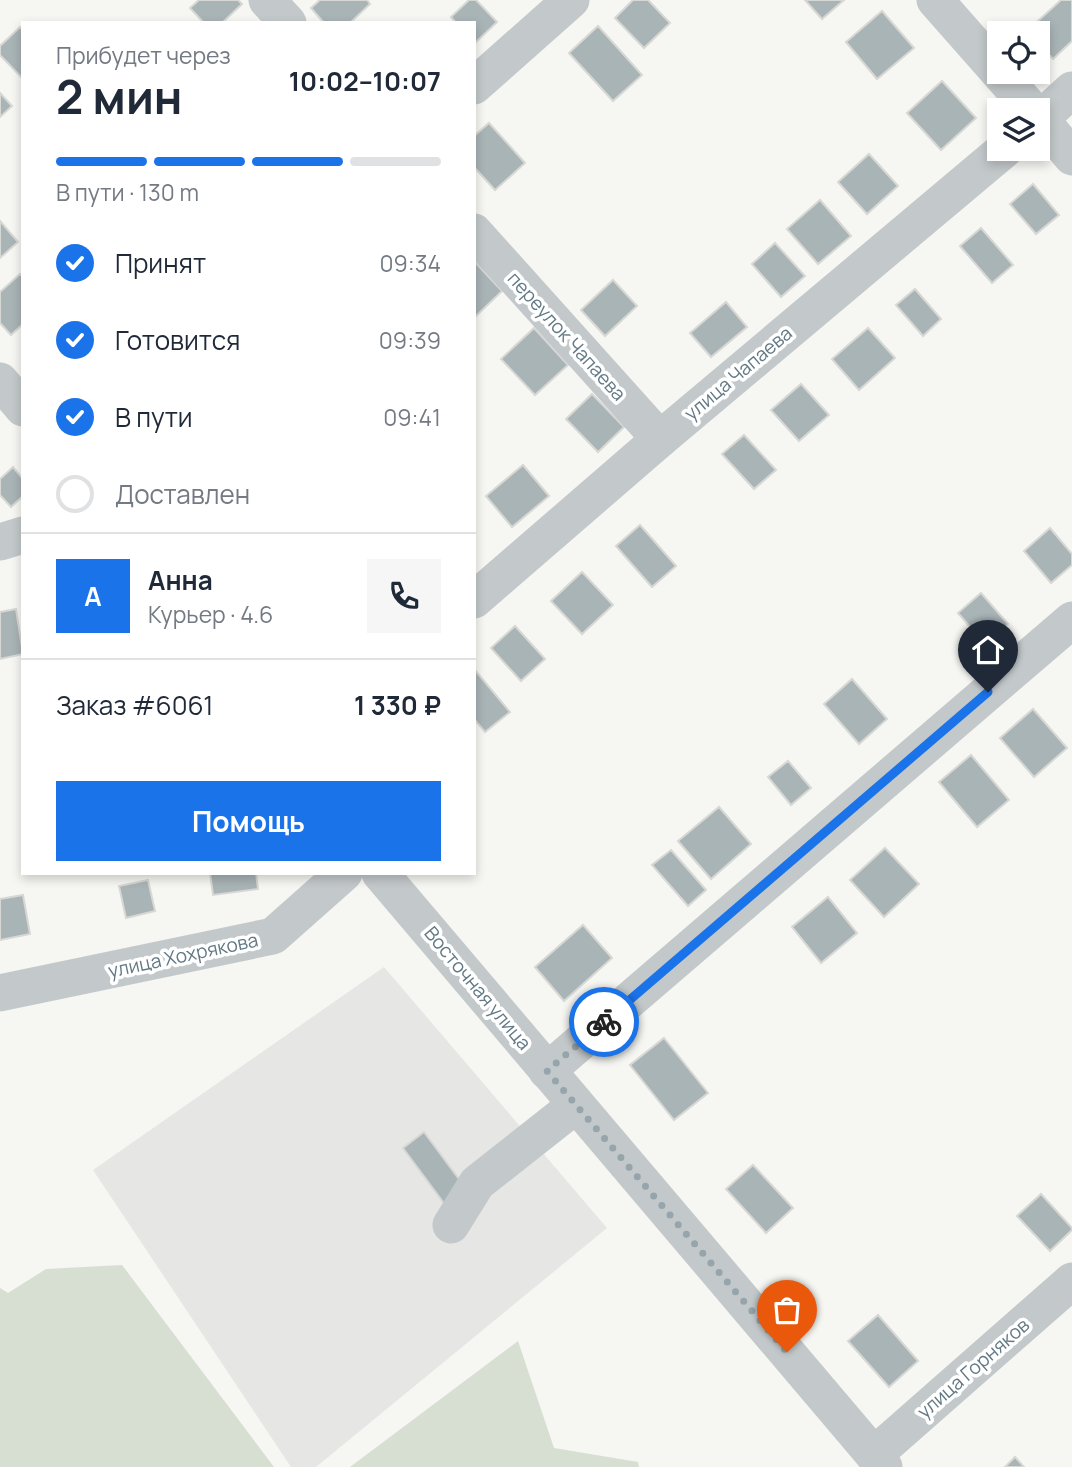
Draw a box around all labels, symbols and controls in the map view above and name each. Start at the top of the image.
map controls [987,21,1050,161]
button: locate [987,21,1050,84]
text: Прибудет через [56,39,231,71]
text: 10:02–10:07 [289,63,441,99]
text: 2 мин [56,65,183,128]
button: layers [987,98,1050,161]
text: В пути · 130 m [56,176,199,208]
icon: check [56,244,94,282]
text: Принят [115,245,206,281]
text: 09:34 [380,247,441,279]
street label: переулок Чапаева [502,266,632,406]
street label: улица Чапаева [679,320,797,426]
icon: check [56,321,94,359]
text: Готовится [115,322,240,358]
text: 09:39 [379,324,441,356]
icon: check [56,398,94,436]
text: В пути [115,399,193,435]
text: 09:41 [383,401,441,433]
text: Доставлен [115,476,250,512]
button: phone [367,559,441,633]
text: Анна [148,562,213,598]
text: А [84,578,102,614]
text: Курьер · 4.6 [148,598,273,630]
pin [958,620,1018,692]
icon: home [969,631,1007,669]
text: Заказ #6061 [56,687,213,723]
text: 1 330 ₽ [354,687,441,723]
button: Помощь [56,781,441,861]
street label: Восточная улица [419,921,537,1055]
street label: улица Хохрякова [106,926,260,984]
courier [569,987,639,1057]
icon: bike [585,1003,623,1041]
pin [757,1280,817,1352]
icon: bag [768,1291,806,1329]
street label: улица Горняков [911,1312,1035,1424]

